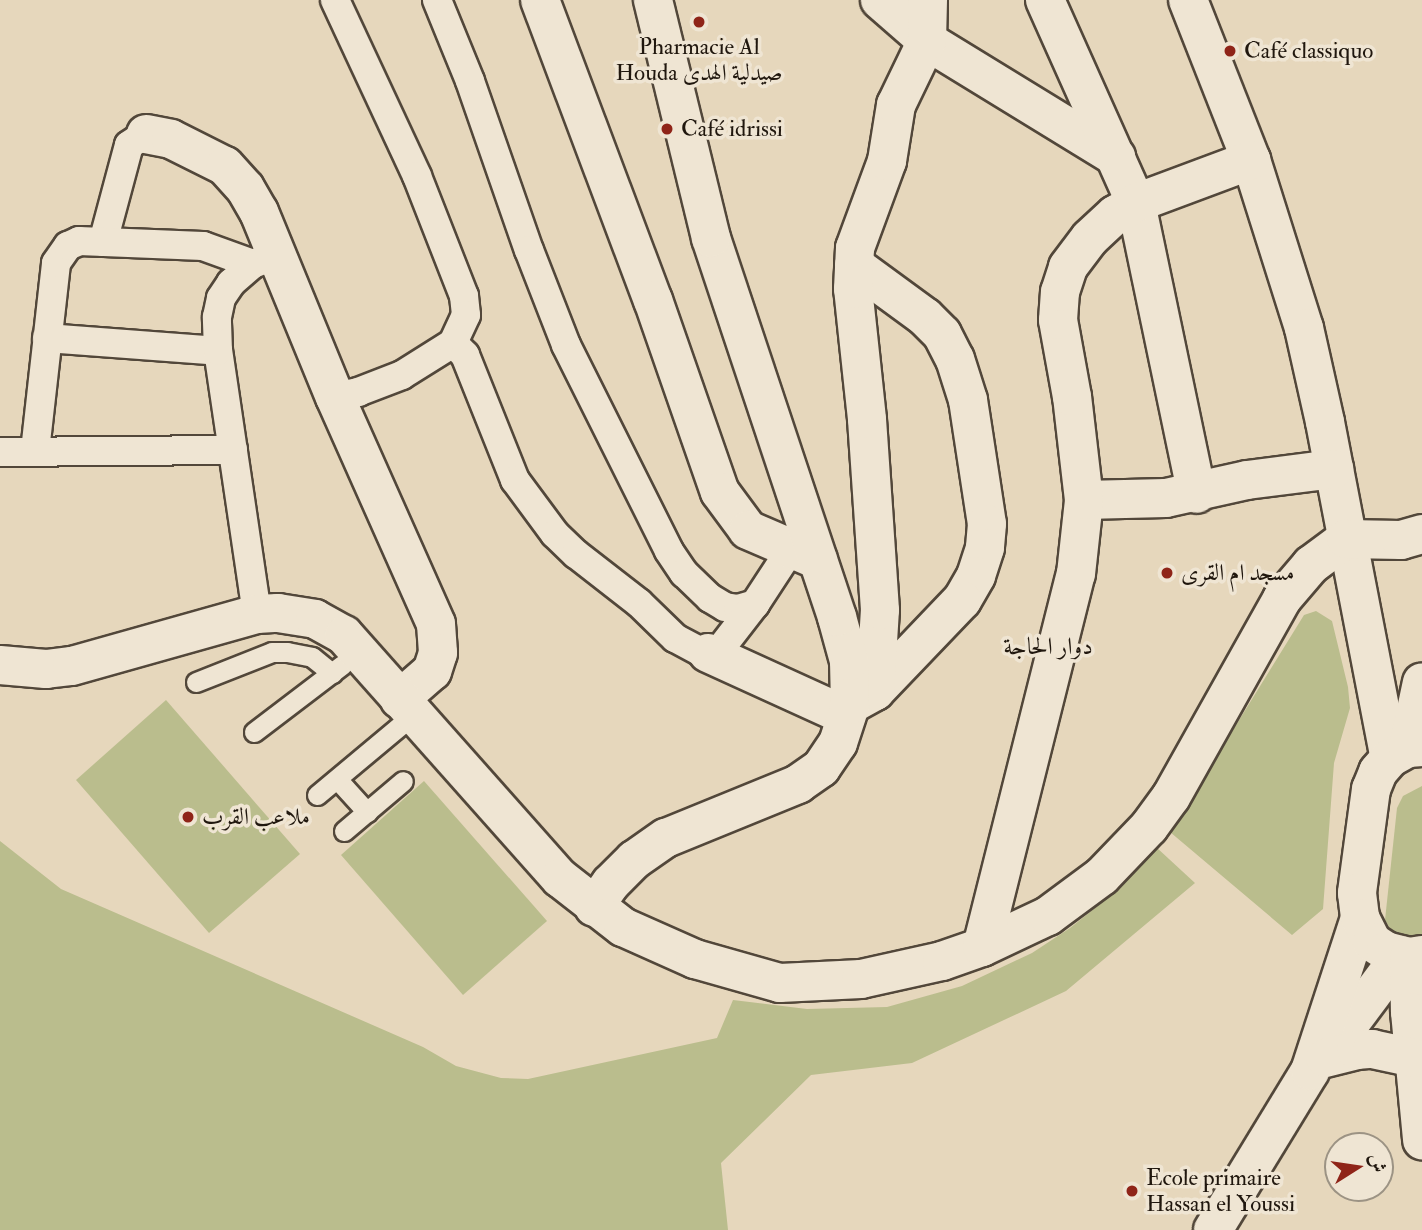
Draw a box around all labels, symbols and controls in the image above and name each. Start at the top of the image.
marker: Pharmacie Al Houda صيدلية الهدى [691,14,707,30]
place label: Pharmacie Al Houda صيدلية الهدى [616,33,782,87]
place label: Café classiquo [1244,37,1373,65]
marker: Café classiquo [1222,43,1238,59]
place label: Café idrissi [681,115,783,143]
marker: Café idrissi [659,121,675,137]
place label: مسجد ام القرى [1181,559,1294,587]
marker: مسجد ام القرى [1159,565,1175,581]
district label: دوار الحاجة [1003,633,1093,661]
place label: ملاعب القرب [202,803,310,831]
marker: ملاعب القرب [180,809,196,825]
north arrow [1324,1132,1394,1202]
text: ش [1364,1151,1391,1175]
place label: Ecole primaire Hassan el Youssi [1146,1164,1295,1218]
marker: Ecole primaire Hassan el Youssi [1124,1183,1140,1199]

